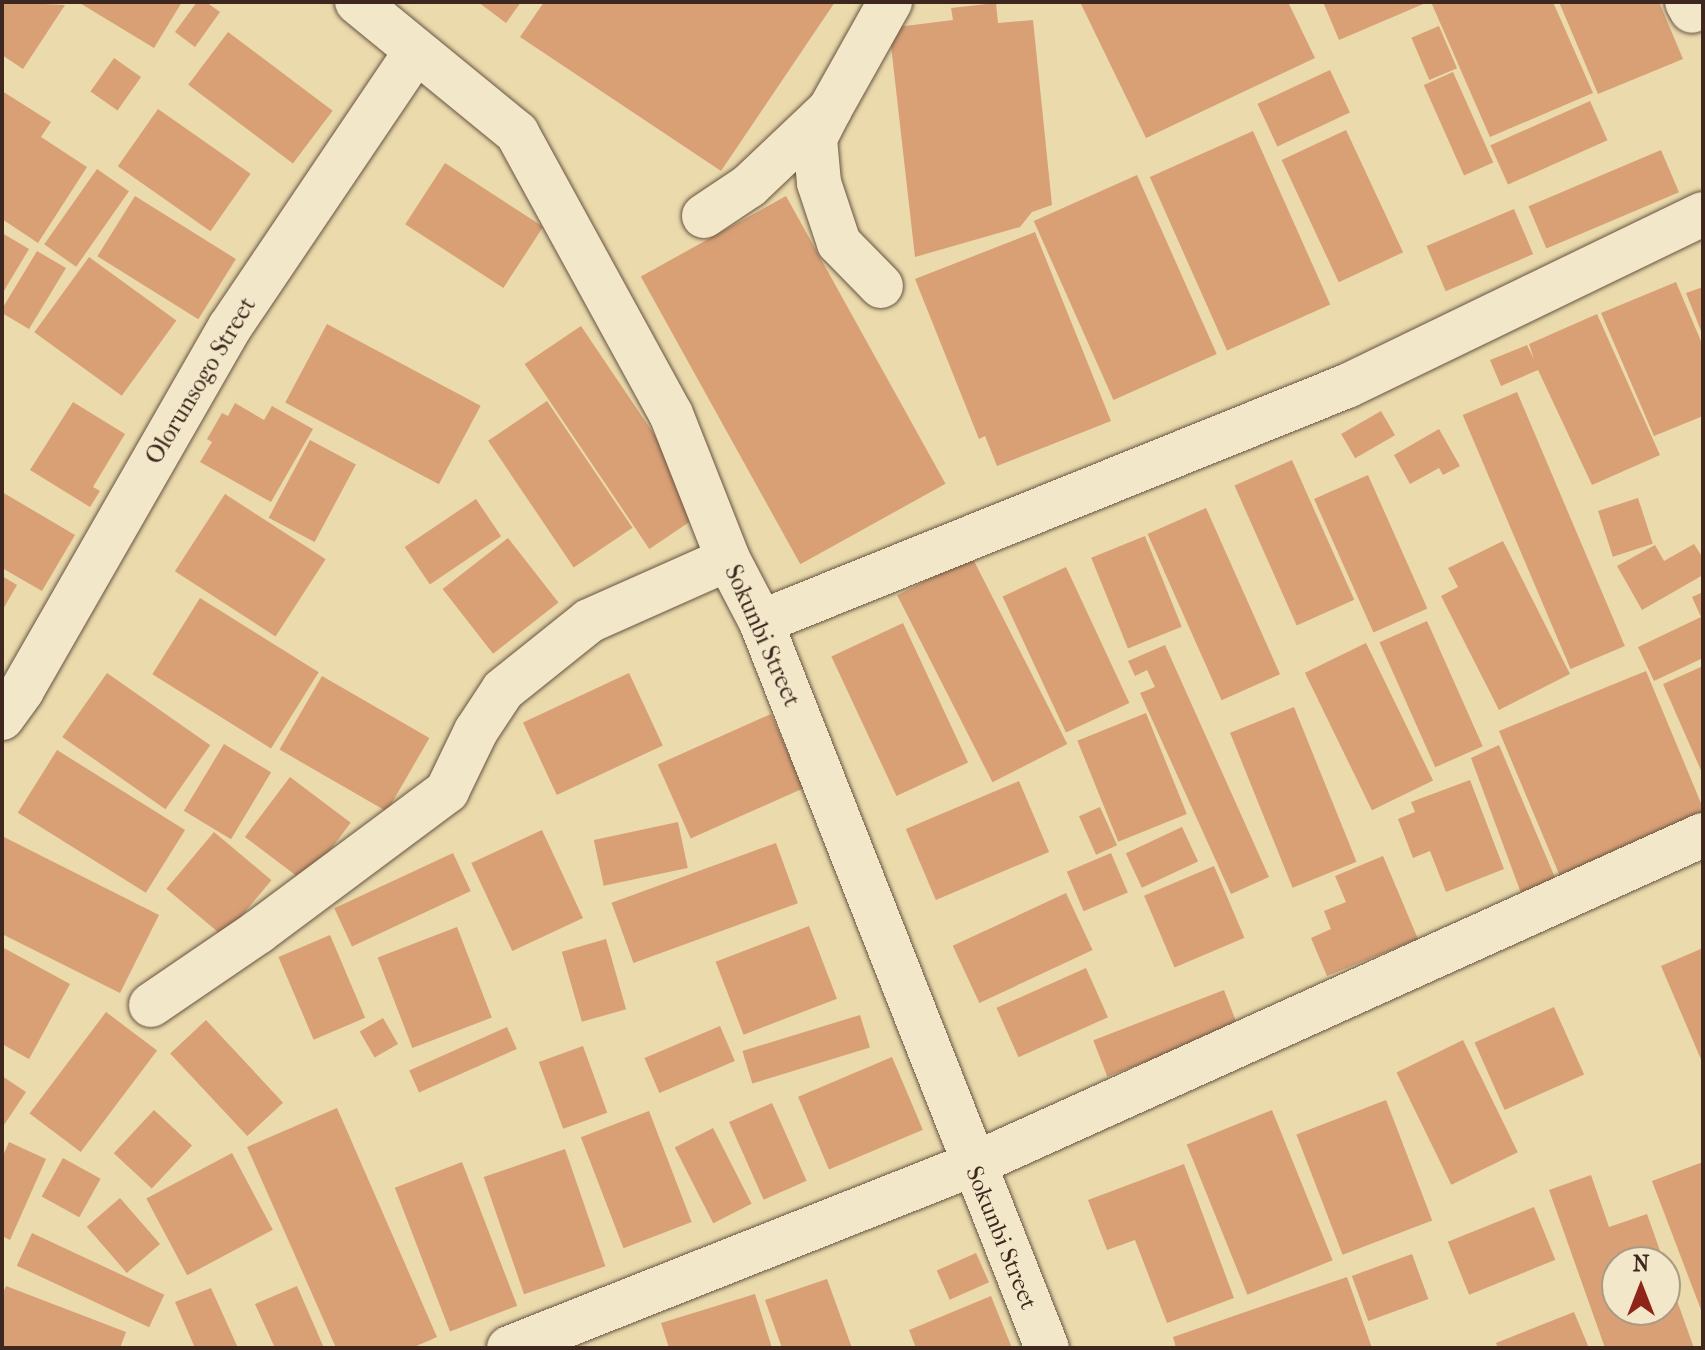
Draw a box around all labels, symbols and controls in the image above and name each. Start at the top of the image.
street label: Olorunsogo Street [140,292,262,470]
street label: Sokunbi Street [718,561,806,711]
street label: Sokunbi Street [959,1162,1043,1314]
north arrow [1601,1246,1681,1326]
text: N [1633,1251,1649,1277]

